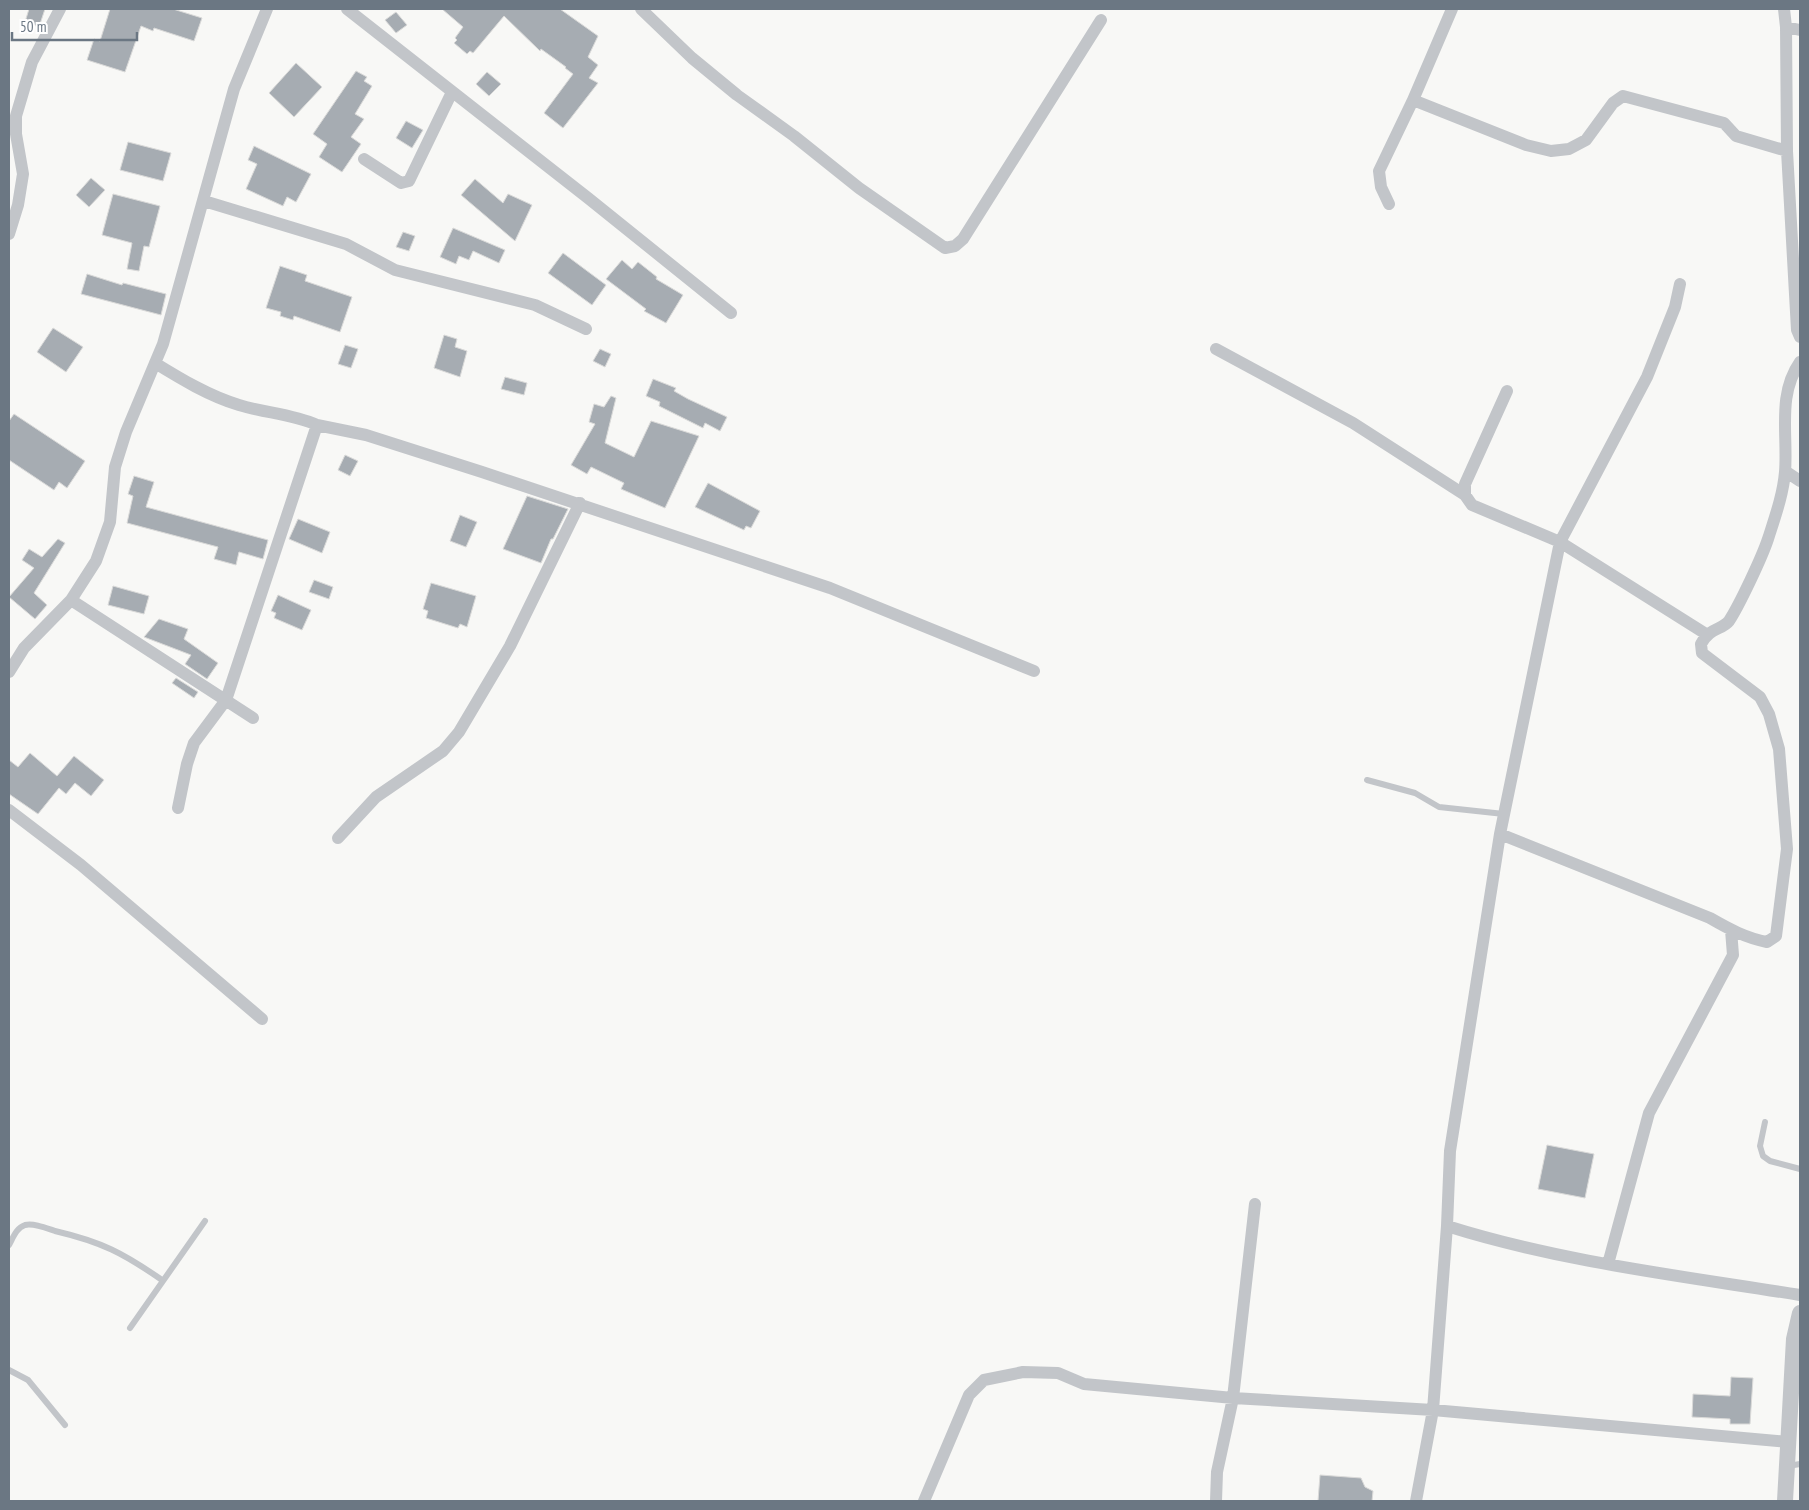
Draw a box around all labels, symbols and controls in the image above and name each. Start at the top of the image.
scale bar [12,10,138,42]
text: 50 m [20,17,46,36]

